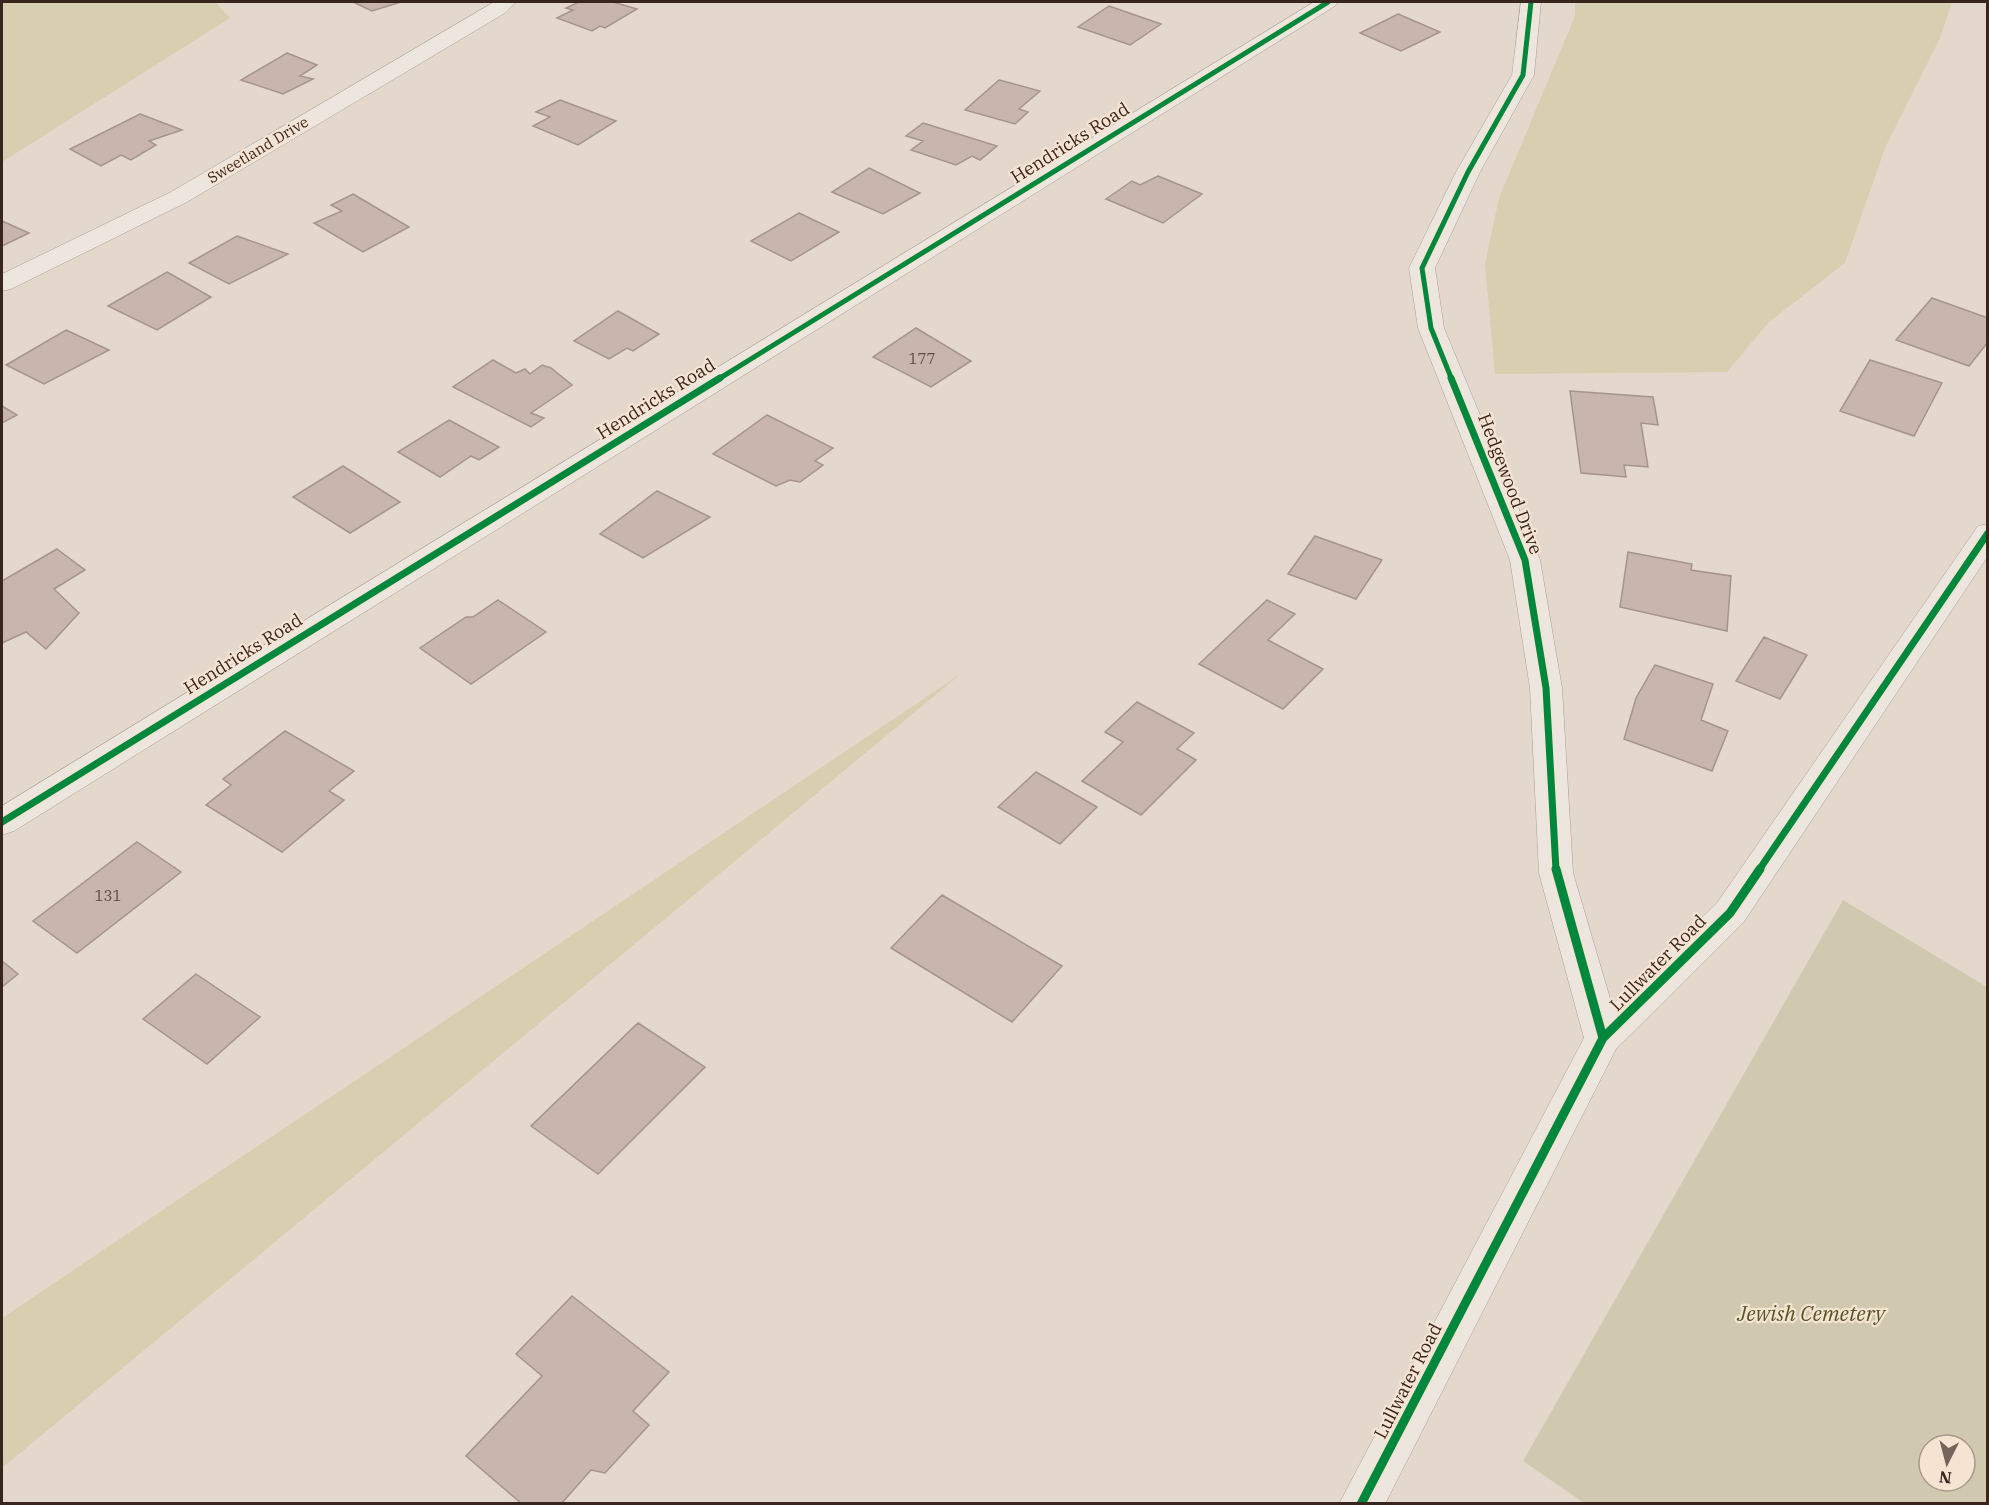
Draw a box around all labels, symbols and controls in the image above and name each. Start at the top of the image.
street label: Hendricks Road [1006,97,1133,188]
street label: Sweetland Drive [204,112,312,187]
house number: 177 [908,349,936,368]
street label: Hendricks Road [592,353,719,444]
street label: Hedgewood Drive [1473,410,1548,558]
street label: Hendricks Road [179,608,306,699]
house number: 131 [94,886,122,905]
street label: Lullwater Road [1605,910,1711,1016]
park label: Jewish Cemetery [1736,1299,1887,1327]
street label: Lullwater Road [1368,1319,1447,1443]
north arrow [1917,1433,1977,1493]
text: N [1938,1467,1953,1489]

